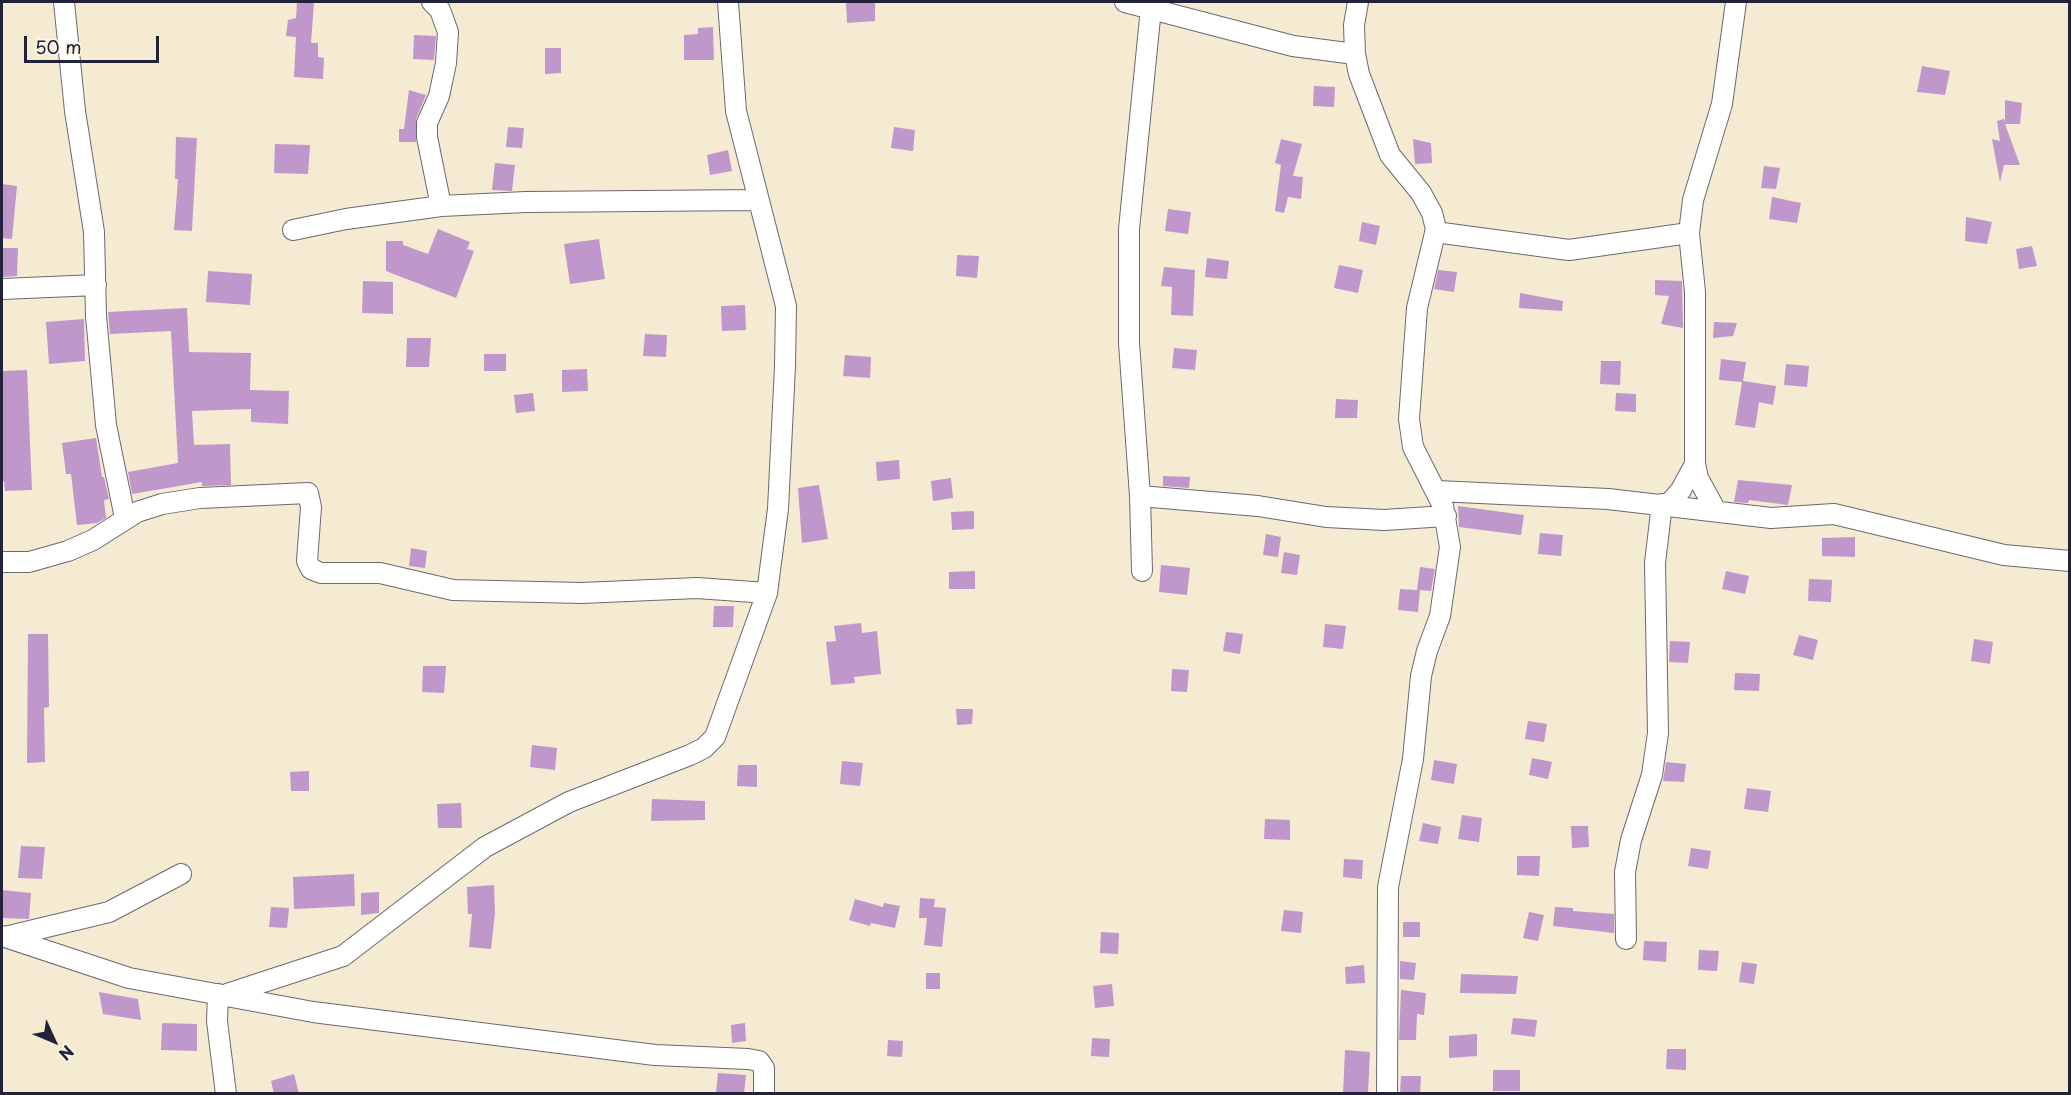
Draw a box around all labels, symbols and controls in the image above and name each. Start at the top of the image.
scale bar [27,24,162,62]
text: 50 m [35,33,82,60]
north arrow [24,1011,84,1071]
text: N [54,1041,80,1066]

